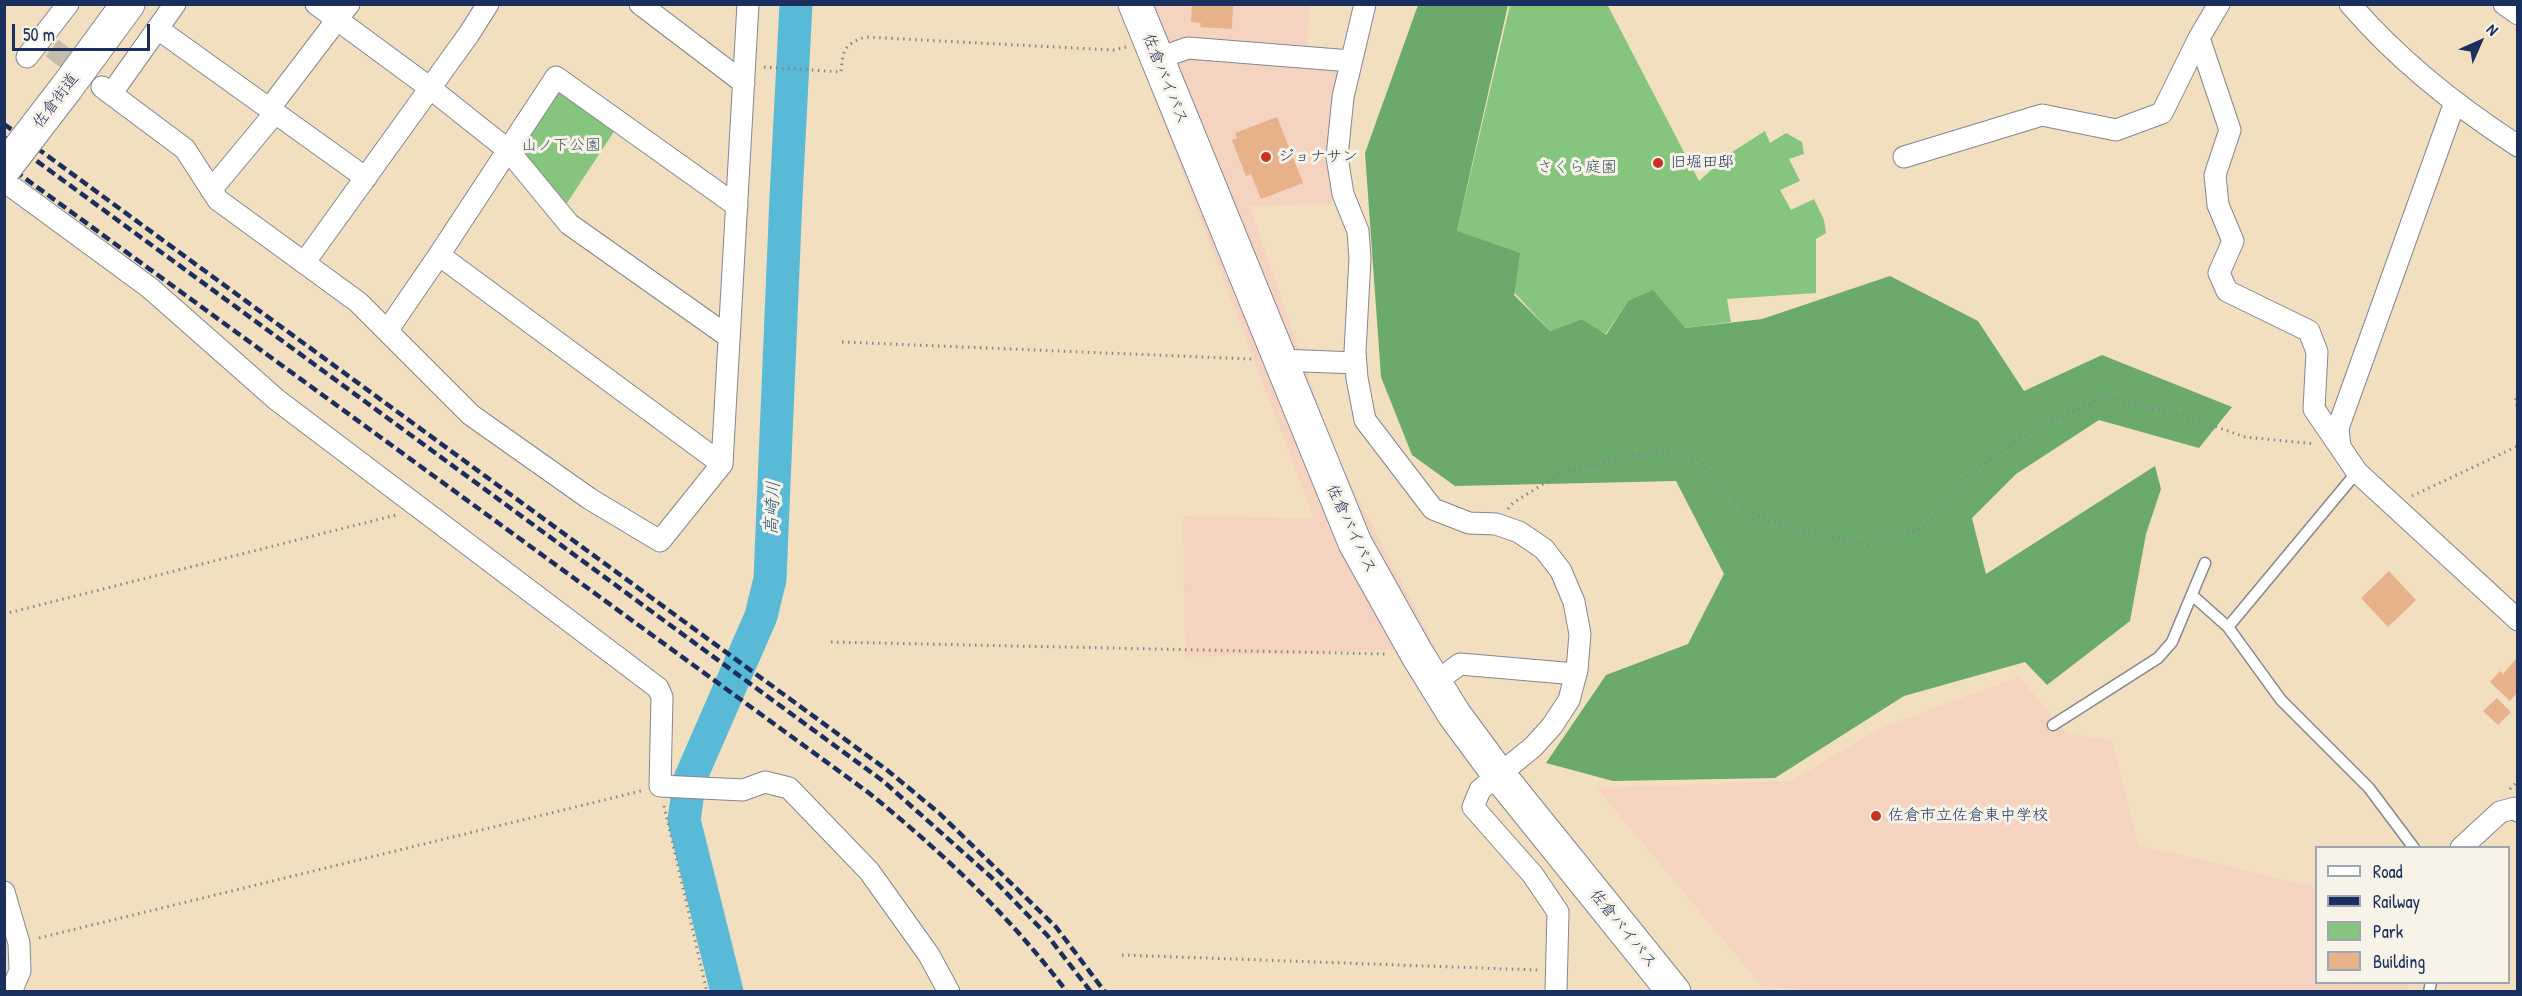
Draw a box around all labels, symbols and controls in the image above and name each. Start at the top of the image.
scale bar [15,12,153,50]
north arrow [2450,12,2510,72]
text: N [2482,18,2504,40]
text: 50 m [23,22,55,47]
street label: 佐倉バイパス [1138,31,1192,127]
street label: 佐倉街道 [29,70,83,132]
park label: 山ノ下公園 [521,136,601,156]
place label: ジョナサン [1278,147,1358,167]
marker: ジョナサン [1259,150,1273,164]
place label: 旧堀田邸 [1670,153,1734,173]
marker: 旧堀田邸 [1651,156,1665,170]
park label: さくら庭園 [1537,158,1617,178]
water label: 高崎川 [761,480,785,536]
street label: 佐倉バイパス [1322,481,1380,577]
place label: 佐倉市立佐倉東中学校 [1888,806,2048,826]
marker: 佐倉市立佐倉東中学校 [1869,809,1883,823]
legend [2315,846,2510,984]
text: Road [2373,859,2403,884]
street label: 佐倉バイパス [1585,886,1661,972]
text: Railway [2373,889,2420,914]
text: Park [2373,919,2403,944]
text: Building [2373,949,2425,974]

